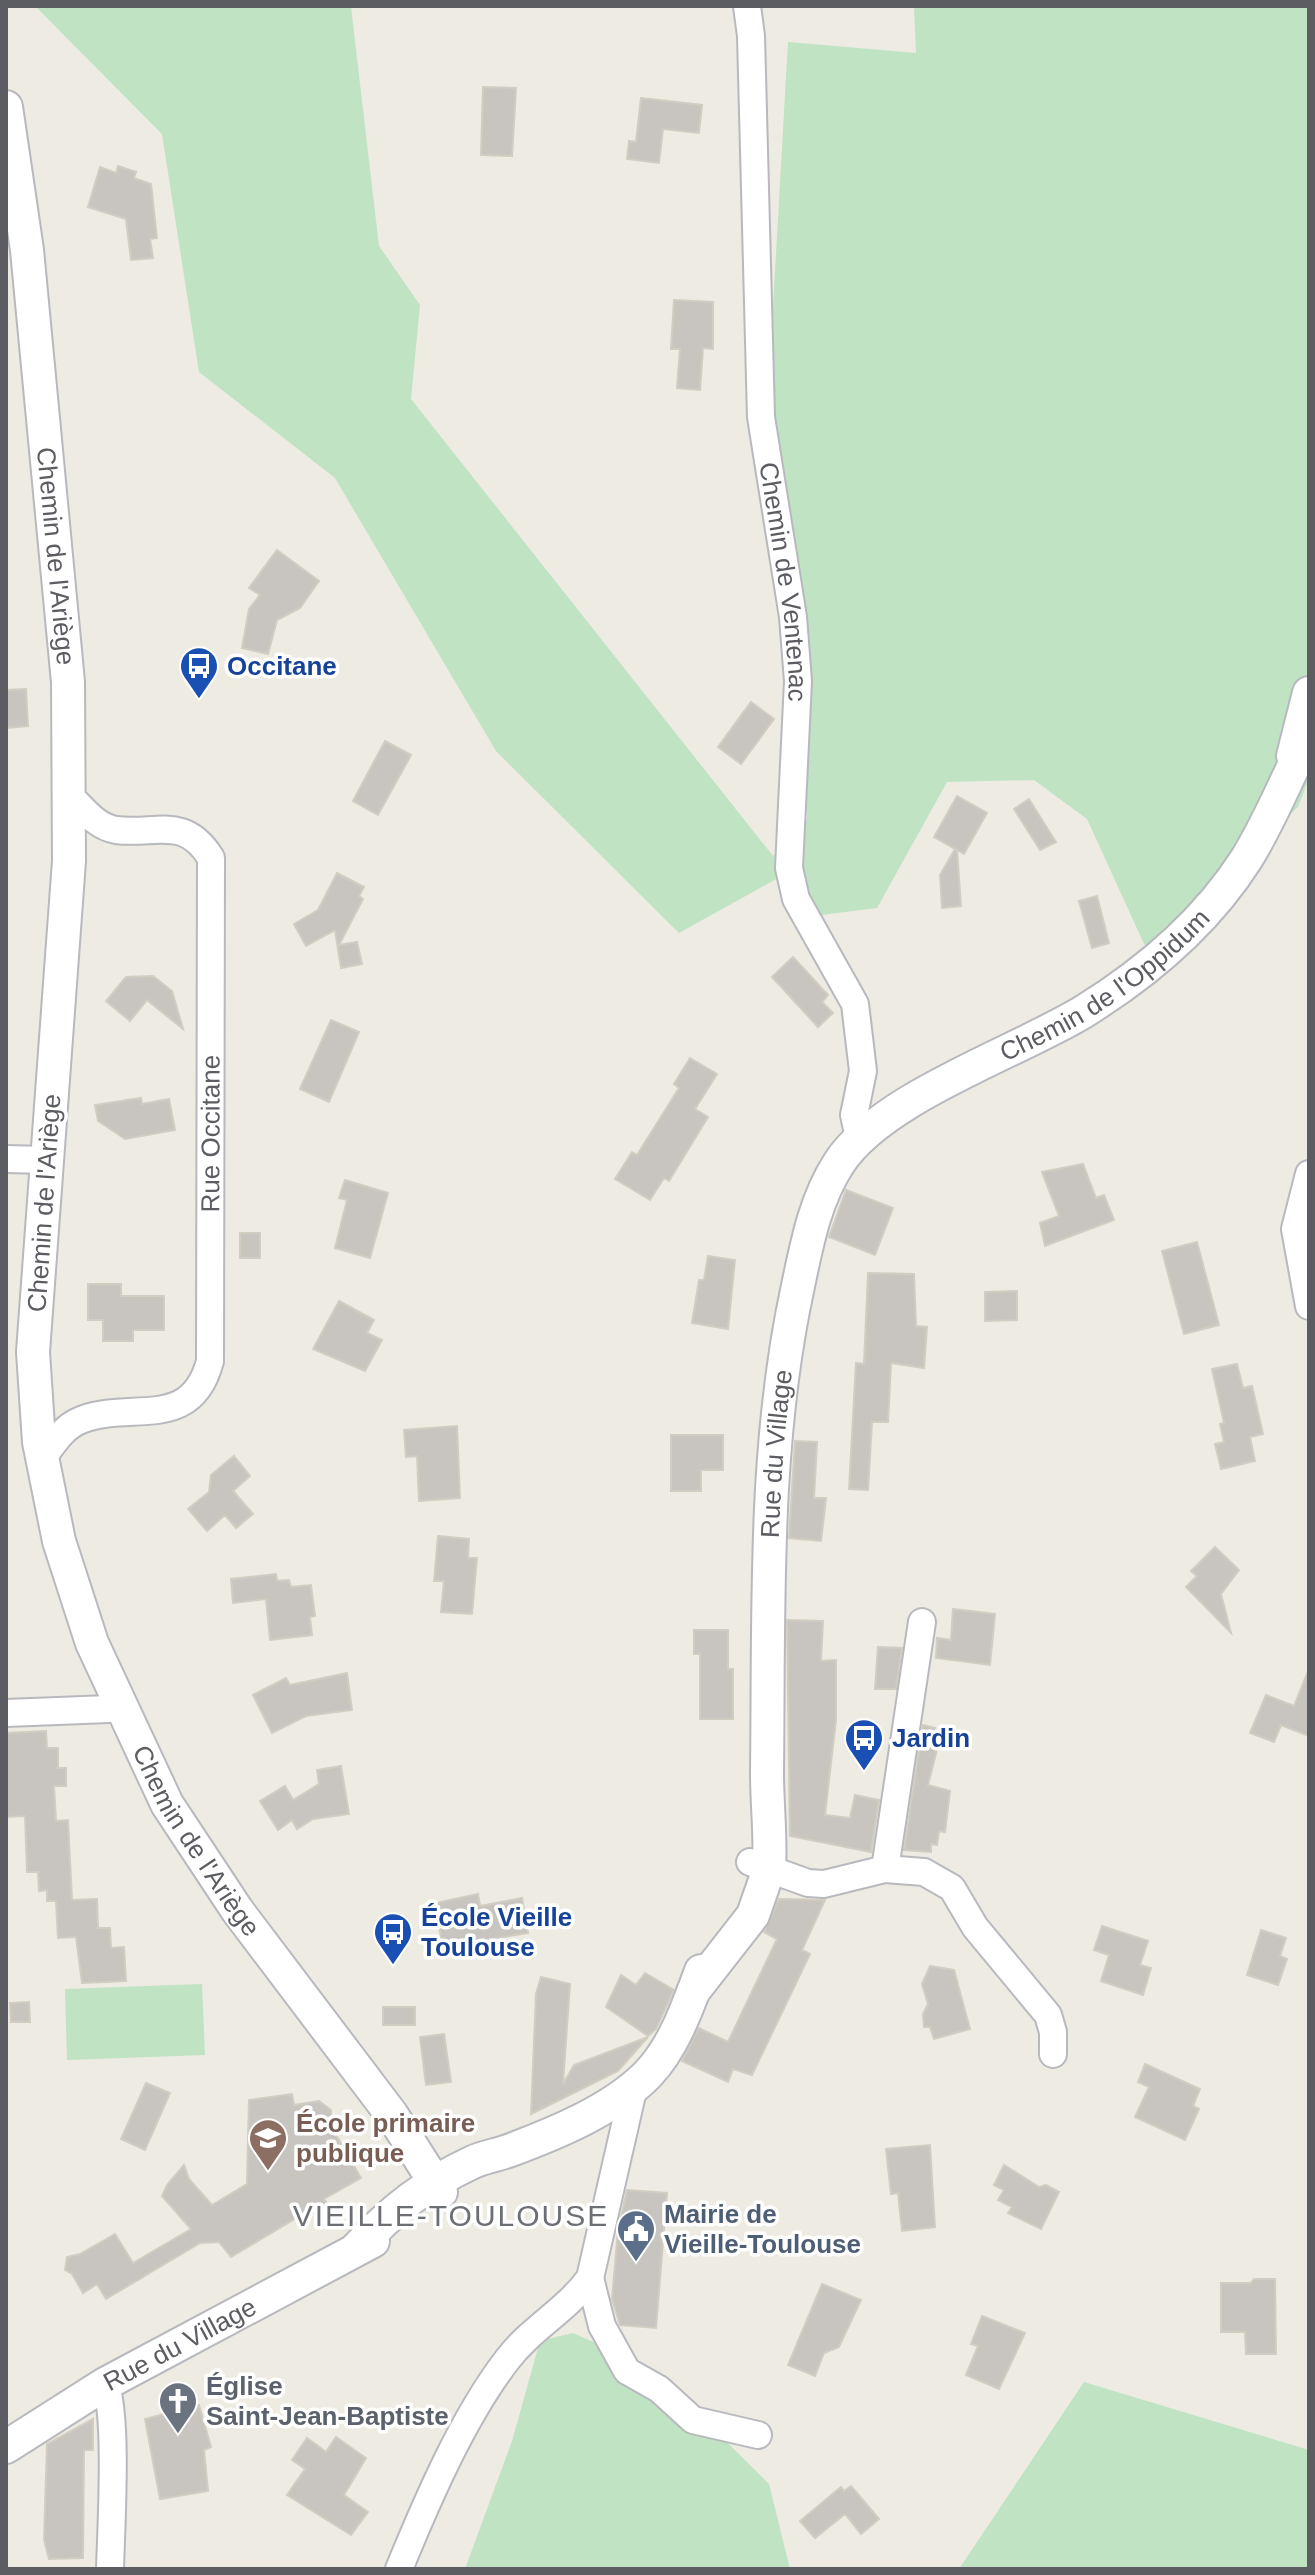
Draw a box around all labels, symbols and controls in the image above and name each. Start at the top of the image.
street label: Chemin de l'Ariège [31,446,81,667]
street label: Chemin de Ventenac [753,460,813,702]
bus stop icon: Occitane [178,645,220,700]
place label: Occitane [227,651,337,681]
street label: Chemin de l'Oppidum [995,903,1216,1067]
street label: Rue Occitane [195,1055,226,1212]
street label: Chemin de l'Ariège [21,1093,67,1313]
street label: Rue du Village [755,1368,798,1538]
bus stop icon: Jardin [843,1717,885,1772]
place label: Jardin [892,1723,970,1753]
street label: Chemin de l'Ariège [127,1740,266,1942]
place label: École Vieille Toulouse [421,1902,572,1962]
bus stop icon: École Vieille Toulouse [372,1911,414,1966]
place label: École primaire publique [296,2108,475,2168]
school or university icon: École primaire publique [247,2117,289,2172]
district label: VIEILLE-TOULOUSE [293,2199,609,2232]
place label: Mairie de Vieille-Toulouse [664,2199,861,2259]
public building icon: Mairie de Vieille-Toulouse [615,2208,657,2263]
street label: Rue du Village [98,2291,261,2397]
place label: Église Saint-Jean-Baptiste [206,2371,449,2431]
church icon: Église Saint-Jean-Baptiste [157,2380,199,2435]

